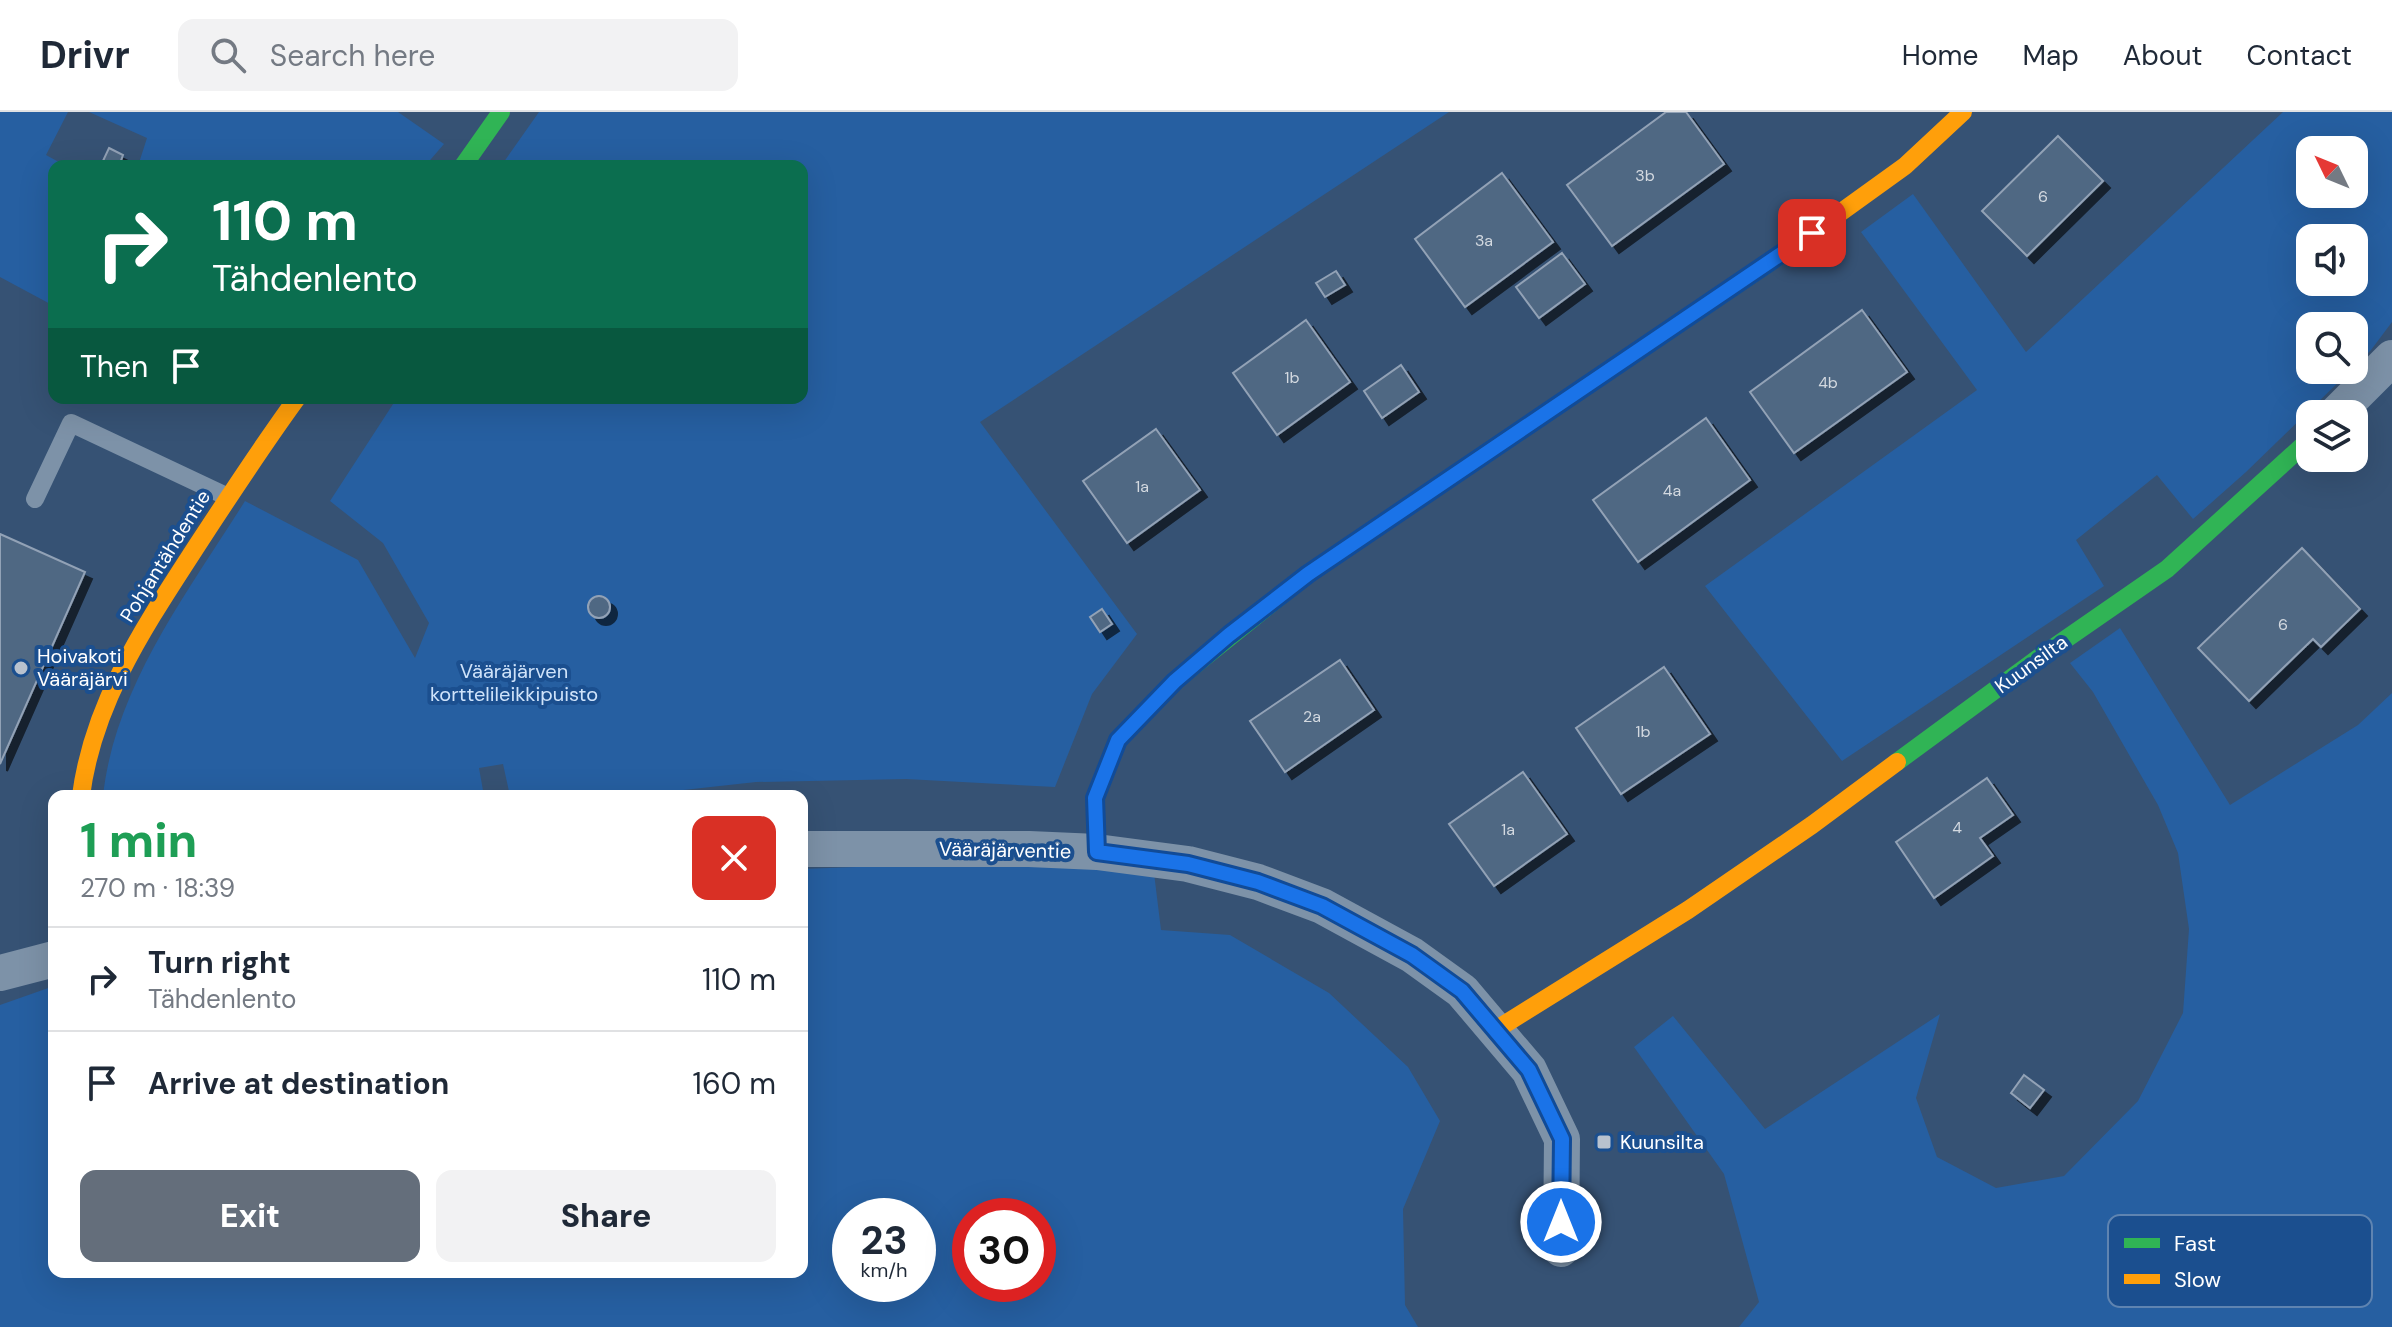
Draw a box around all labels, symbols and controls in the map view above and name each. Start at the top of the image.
search box [178,19,738,91]
text: Drivr [40,30,130,80]
icon: search [206,33,250,77]
text: Search here [270,36,435,75]
text: Home [1902,37,1978,74]
text: Map [2022,37,2079,74]
text: About [2123,37,2202,74]
text: Contact [2246,37,2352,74]
north arrow [2296,136,2368,208]
map controls [2296,136,2368,472]
house number: 3b [1635,165,1655,186]
text: 110 m [212,184,358,257]
house number: 6 [2038,186,2048,207]
icon: right [80,192,184,296]
pin [1778,199,1846,267]
icon: arrive [1790,211,1834,255]
button: sound [2296,224,2368,296]
house number: 3a [1475,230,1493,251]
text: Tähdenlento [212,255,418,302]
button: search [2296,312,2368,384]
icon: arrive [164,344,208,388]
text: Then [80,347,148,386]
house number: 1b [1284,367,1300,388]
house number: 4b [1818,372,1838,393]
button: layers [2296,400,2368,472]
house number: 1a [1135,476,1149,497]
house number: 4a [1663,480,1681,501]
street label: Pohjantähdentie [114,485,216,627]
house number: 6 [2278,614,2288,635]
street label: Kuunsilta [1989,629,2073,699]
place label: Hoivakoti Vääräjärvi [37,643,128,692]
park label: Vääräjärven korttelileikkipuisto [430,658,598,707]
marker: Hoivakoti Vääräjärvi [12,659,30,677]
house number: 2a [1303,706,1321,727]
house number: 1b [1635,721,1651,742]
text: 1 min [80,809,197,872]
button: close [692,816,776,900]
house number: 4 [1952,817,1962,838]
house number: 1a [1501,819,1515,840]
street label: Vääräjärventie [939,836,1071,864]
text: 270 m · 18:39 [80,871,235,905]
text: Turn right [148,943,291,982]
icon: right [80,957,124,1001]
text: 110 m [702,960,776,999]
text: Tähdenlento [148,982,297,1016]
icon: arrive [80,1061,124,1105]
text: Arrive at destination [148,1064,449,1103]
text: 160 m [693,1064,776,1103]
place label: Kuunsilta [1620,1129,1704,1155]
marker: Kuunsilta [1595,1133,1613,1151]
button: Exit [80,1170,420,1262]
button: Share [436,1170,776,1262]
position arrow [1519,1180,1603,1264]
speed limit sign: 30 [952,1198,1056,1302]
text: 23 [860,1214,908,1266]
legend [2108,1215,2372,1307]
text: Fast [2174,1229,2216,1258]
text: km/h [860,1257,908,1283]
text: Slow [2174,1265,2221,1294]

